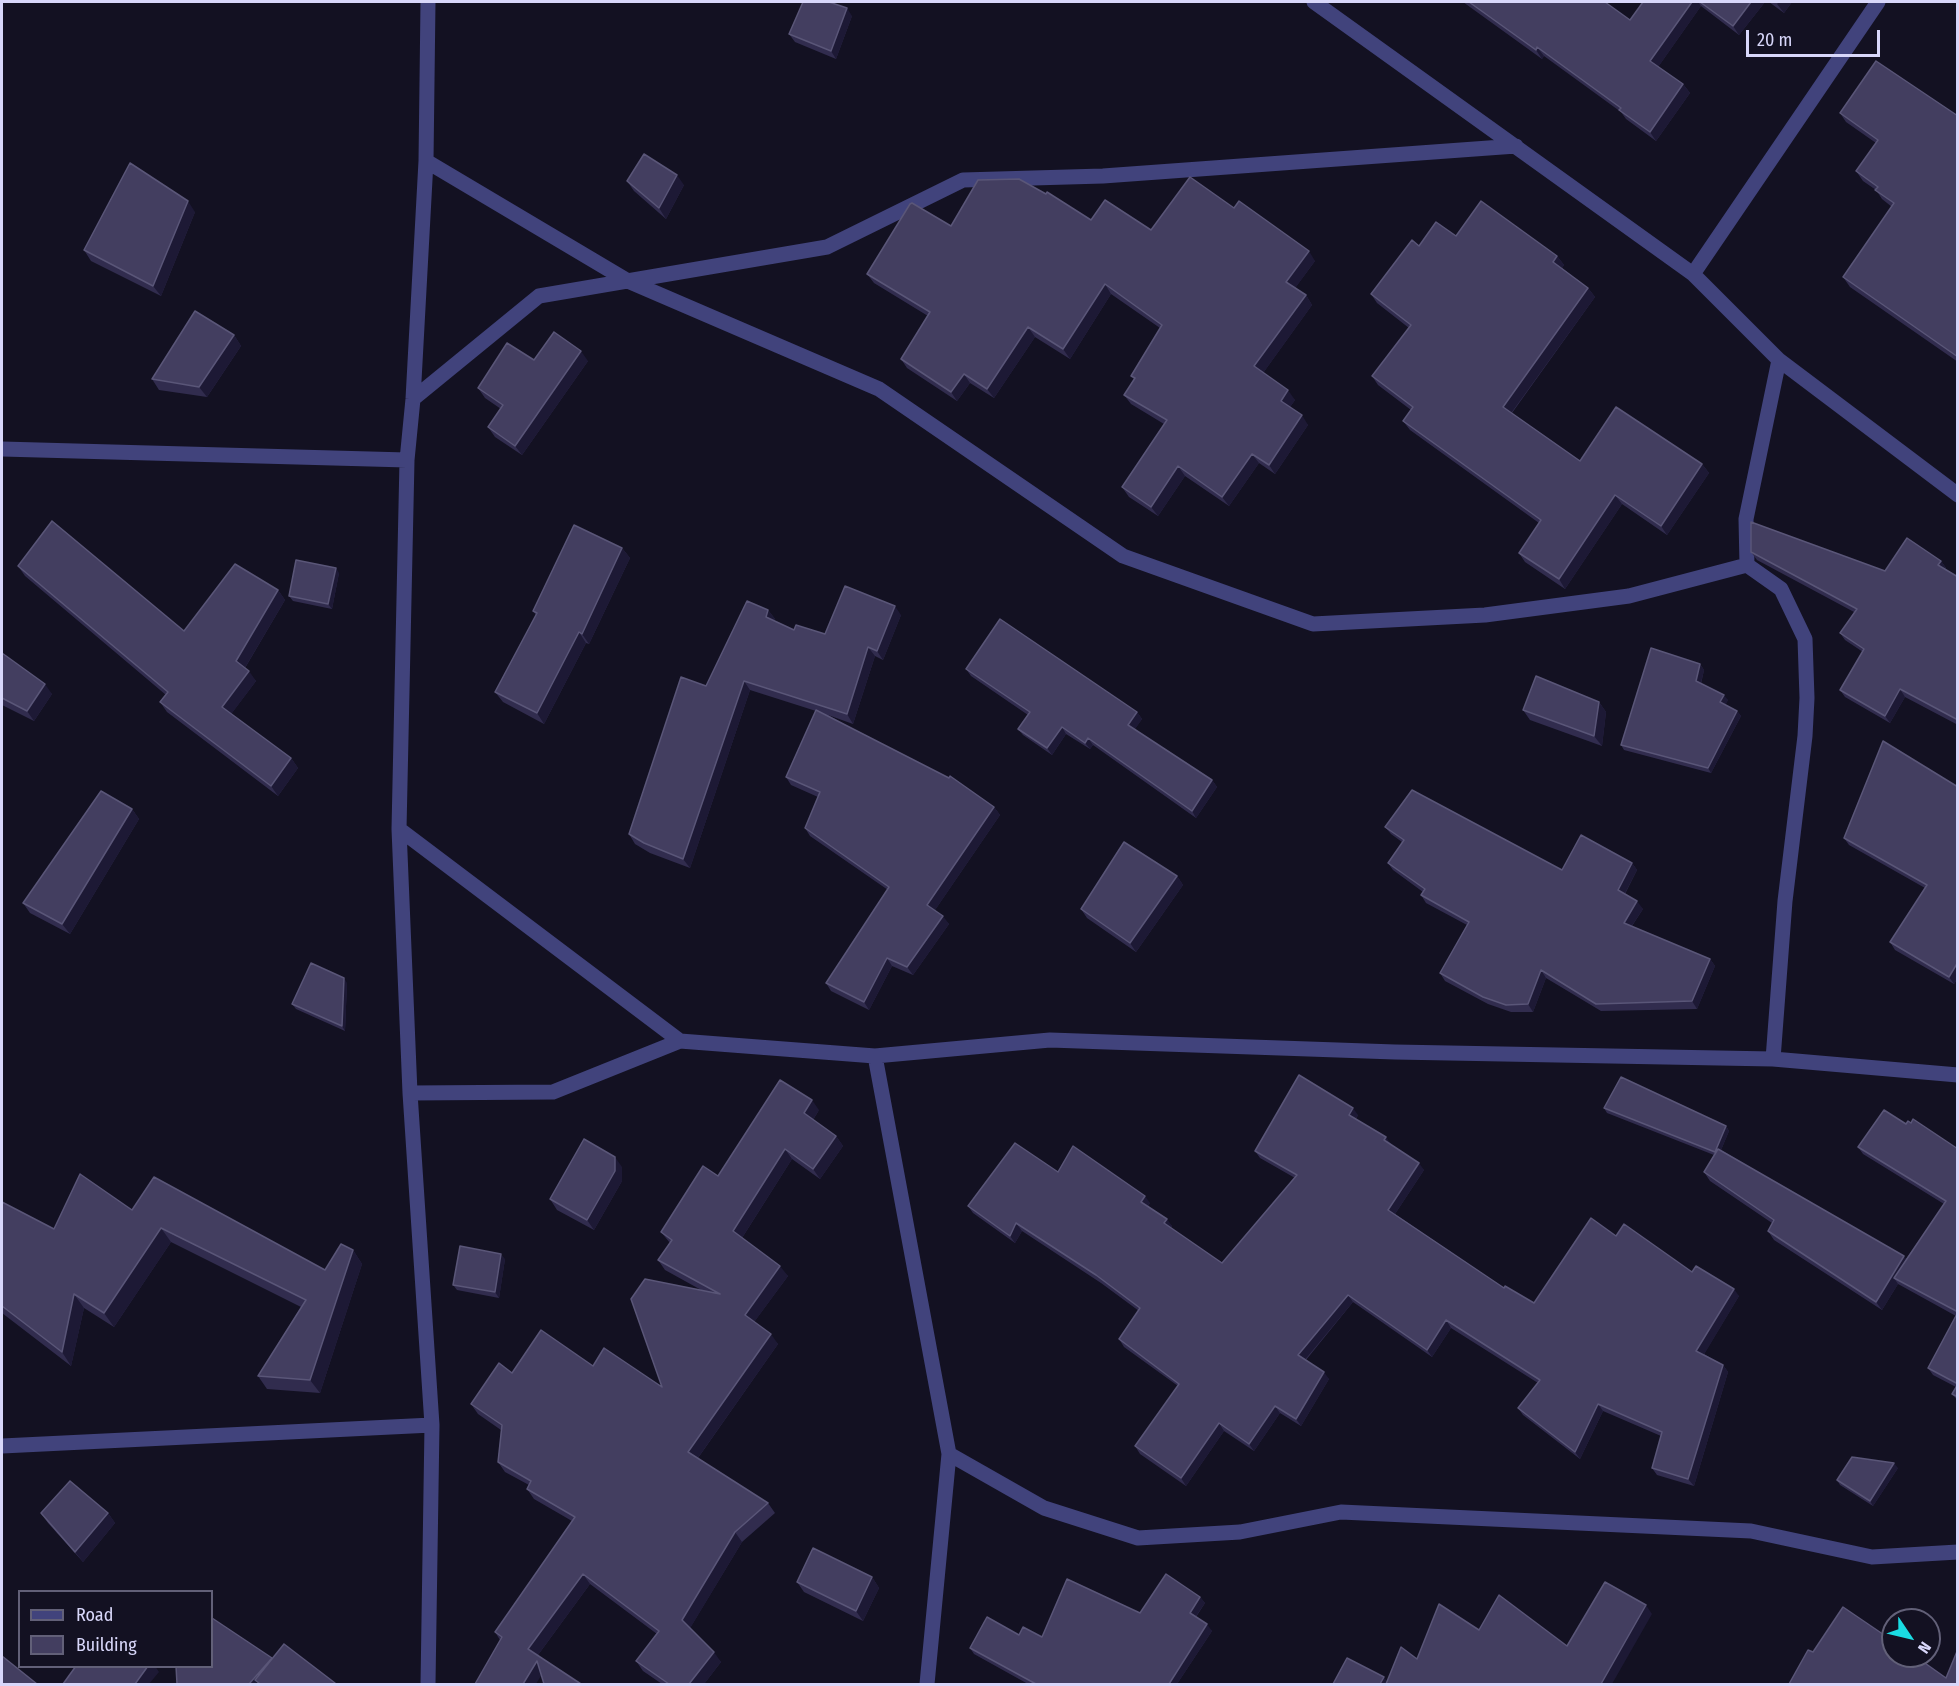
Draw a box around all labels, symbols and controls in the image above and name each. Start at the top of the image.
scale bar [1749,18,1882,56]
text: 20 m [1757,29,1792,51]
legend [18,1590,213,1668]
text: Road [76,1604,113,1626]
north arrow [1881,1608,1941,1668]
text: Building [76,1634,137,1656]
text: N [1914,1638,1935,1657]

